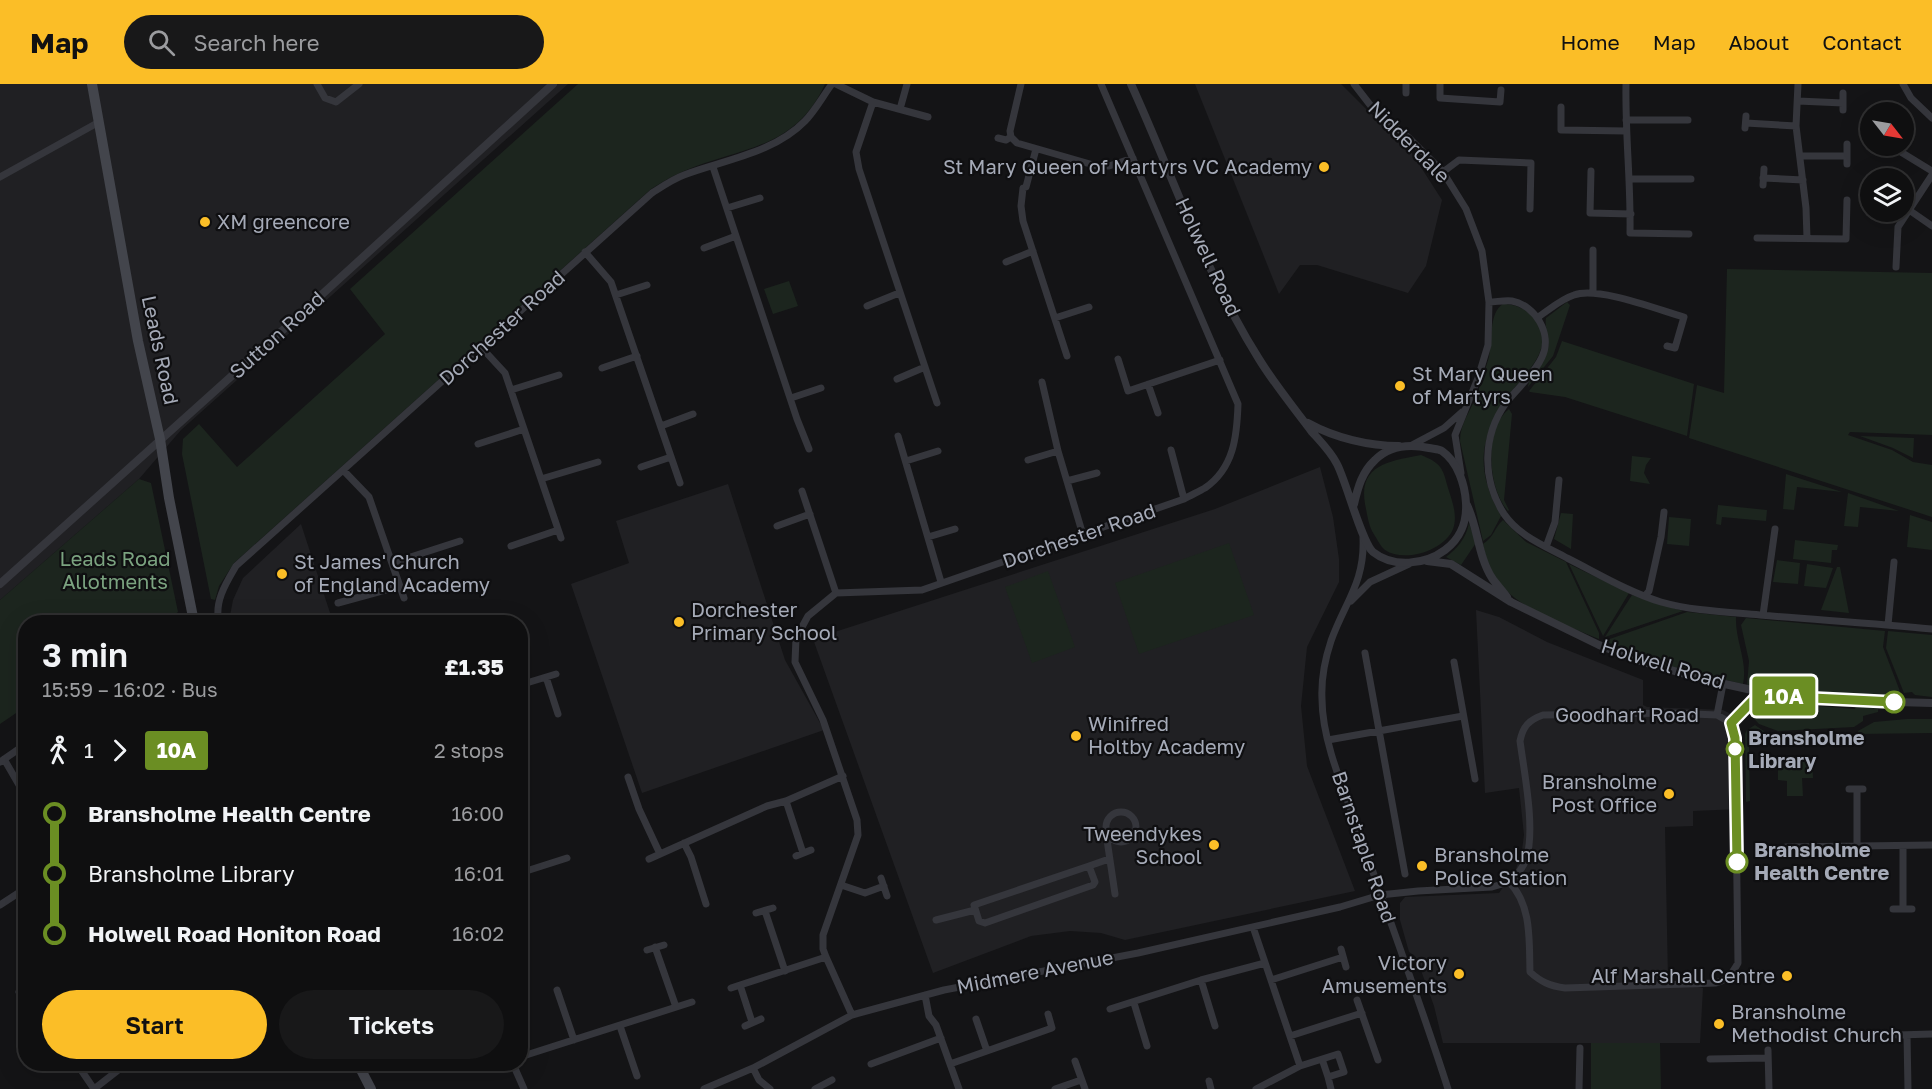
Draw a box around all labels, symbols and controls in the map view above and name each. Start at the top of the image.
search box [124,15,544,69]
text: Map [30,26,88,59]
icon: search [145,26,178,59]
text: Search here [193,29,319,56]
text: Home [1560,29,1620,55]
text: Map [1653,29,1696,55]
text: About [1729,29,1789,55]
text: Contact [1822,29,1902,55]
street label: Nidderdale [1364,95,1456,187]
north arrow [1860,102,1914,156]
map controls [1860,102,1914,222]
place label: St Mary Queen of Martyrs VC Academy [943,154,1312,178]
marker: St Mary Queen of Martyrs VC Academy [1317,160,1331,174]
button: layers [1860,168,1914,222]
street label: Holwell Road [1171,194,1247,320]
place label: XM greencore [217,209,350,233]
marker: XM greencore [198,215,212,229]
street label: Dorchester Road [434,265,569,390]
street label: Sutton Road [224,286,329,383]
street label: Leads Road [138,293,184,407]
place label: St Mary Queen of Martyrs [1412,361,1553,408]
marker: St Mary Queen of Martyrs [1393,379,1407,393]
street label: Dorchester Road [999,498,1158,573]
park label: Leads Road Allotments [60,546,171,593]
place label: St James' Church of England Academy [294,549,490,596]
marker: St James' Church of England Academy [275,567,289,581]
place label: Dorchester Primary School [691,597,837,644]
marker: Dorchester Primary School [672,615,686,629]
street label: Holwell Road [1599,633,1728,693]
text: 3 min [42,635,128,674]
text: £1.35 [444,653,504,680]
line badge: 10A [1750,676,1818,716]
text: 15:59 – 16:02 · Bus [42,677,218,701]
text: 10A [1764,683,1804,709]
unlabelled marker [1883,691,1905,713]
street label: Goodhart Road [1555,702,1699,726]
place label: Winifred Holtby Academy [1088,711,1245,758]
place label: Bransholme Library [1748,725,1865,772]
marker: Winifred Holtby Academy [1069,729,1083,743]
icon: walk [42,734,75,767]
icon: forward [103,734,136,767]
text: 10A [157,737,196,763]
text: 1 [84,738,94,762]
text: 2 stops [434,738,504,762]
marker: Bransholme Library [1726,740,1744,758]
street label: Barnstaple Road [1328,768,1402,926]
place label: Bransholme Post Office [1542,769,1657,816]
marker: Bransholme Post Office [1662,787,1676,801]
text: Bransholme Health Centre [88,800,371,827]
text: 16:00 [451,801,504,825]
place label: Tweendykes School [1083,821,1202,868]
place label: Bransholme Health Centre [1754,837,1890,884]
marker: Tweendykes School [1207,838,1221,852]
place label: Bransholme Police Station [1434,842,1567,889]
marker: Bransholme Health Centre [1726,851,1748,873]
marker: Bransholme Police Station [1415,859,1429,873]
text: Bransholme Library [88,860,295,887]
text: 16:01 [454,861,504,885]
text: Holwell Road Honiton Road [88,920,381,947]
text: 16:02 [452,921,504,945]
street label: Midmere Avenue [954,944,1115,998]
place label: Victory Amusements [1322,950,1447,997]
place label: Alf Marshall Centre [1591,963,1775,987]
marker: Victory Amusements [1452,967,1466,981]
marker: Alf Marshall Centre [1780,969,1794,983]
button: Start [42,990,267,1059]
button: Tickets [279,990,504,1059]
place label: Bransholme Methodist Church [1731,999,1902,1046]
marker: Bransholme Methodist Church [1712,1017,1726,1031]

